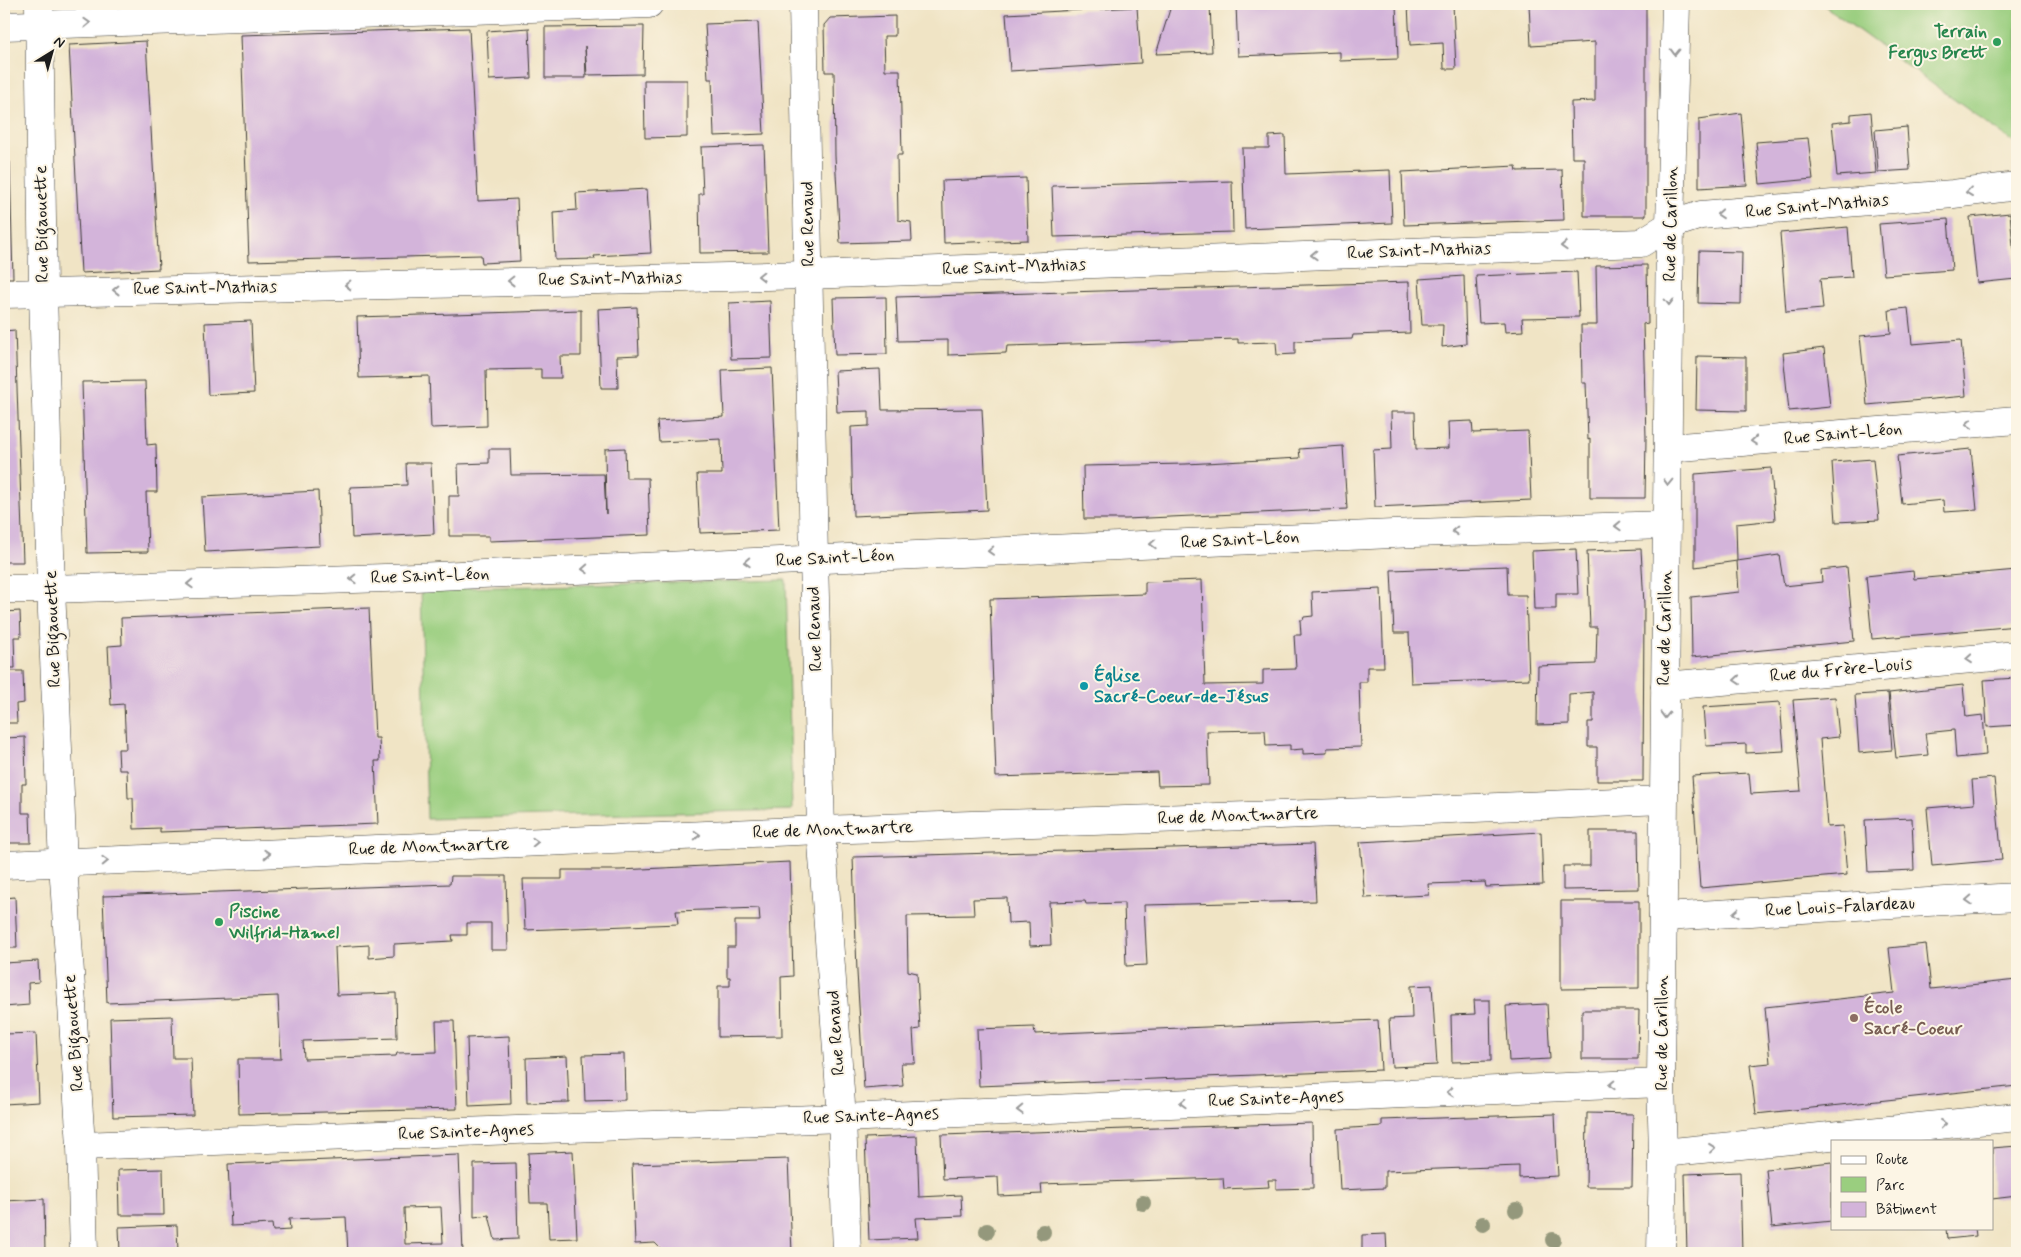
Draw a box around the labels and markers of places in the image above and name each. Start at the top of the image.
place label: Terrain Fergus Brett [1888,20,1988,67]
marker: Terrain Fergus Brett [1991,36,2003,48]
place label: Église Sacré-Coeur-de-Jésus [1094,663,1269,709]
marker: Église Sacré-Coeur-de-Jésus [1078,680,1090,692]
place label: Piscine Wilfrid-Hamel [228,900,339,945]
marker: Piscine Wilfrid-Hamel [213,916,225,928]
place label: École Sacré-Coeur [1864,995,1963,1041]
marker: École Sacré-Coeur [1848,1012,1860,1024]

